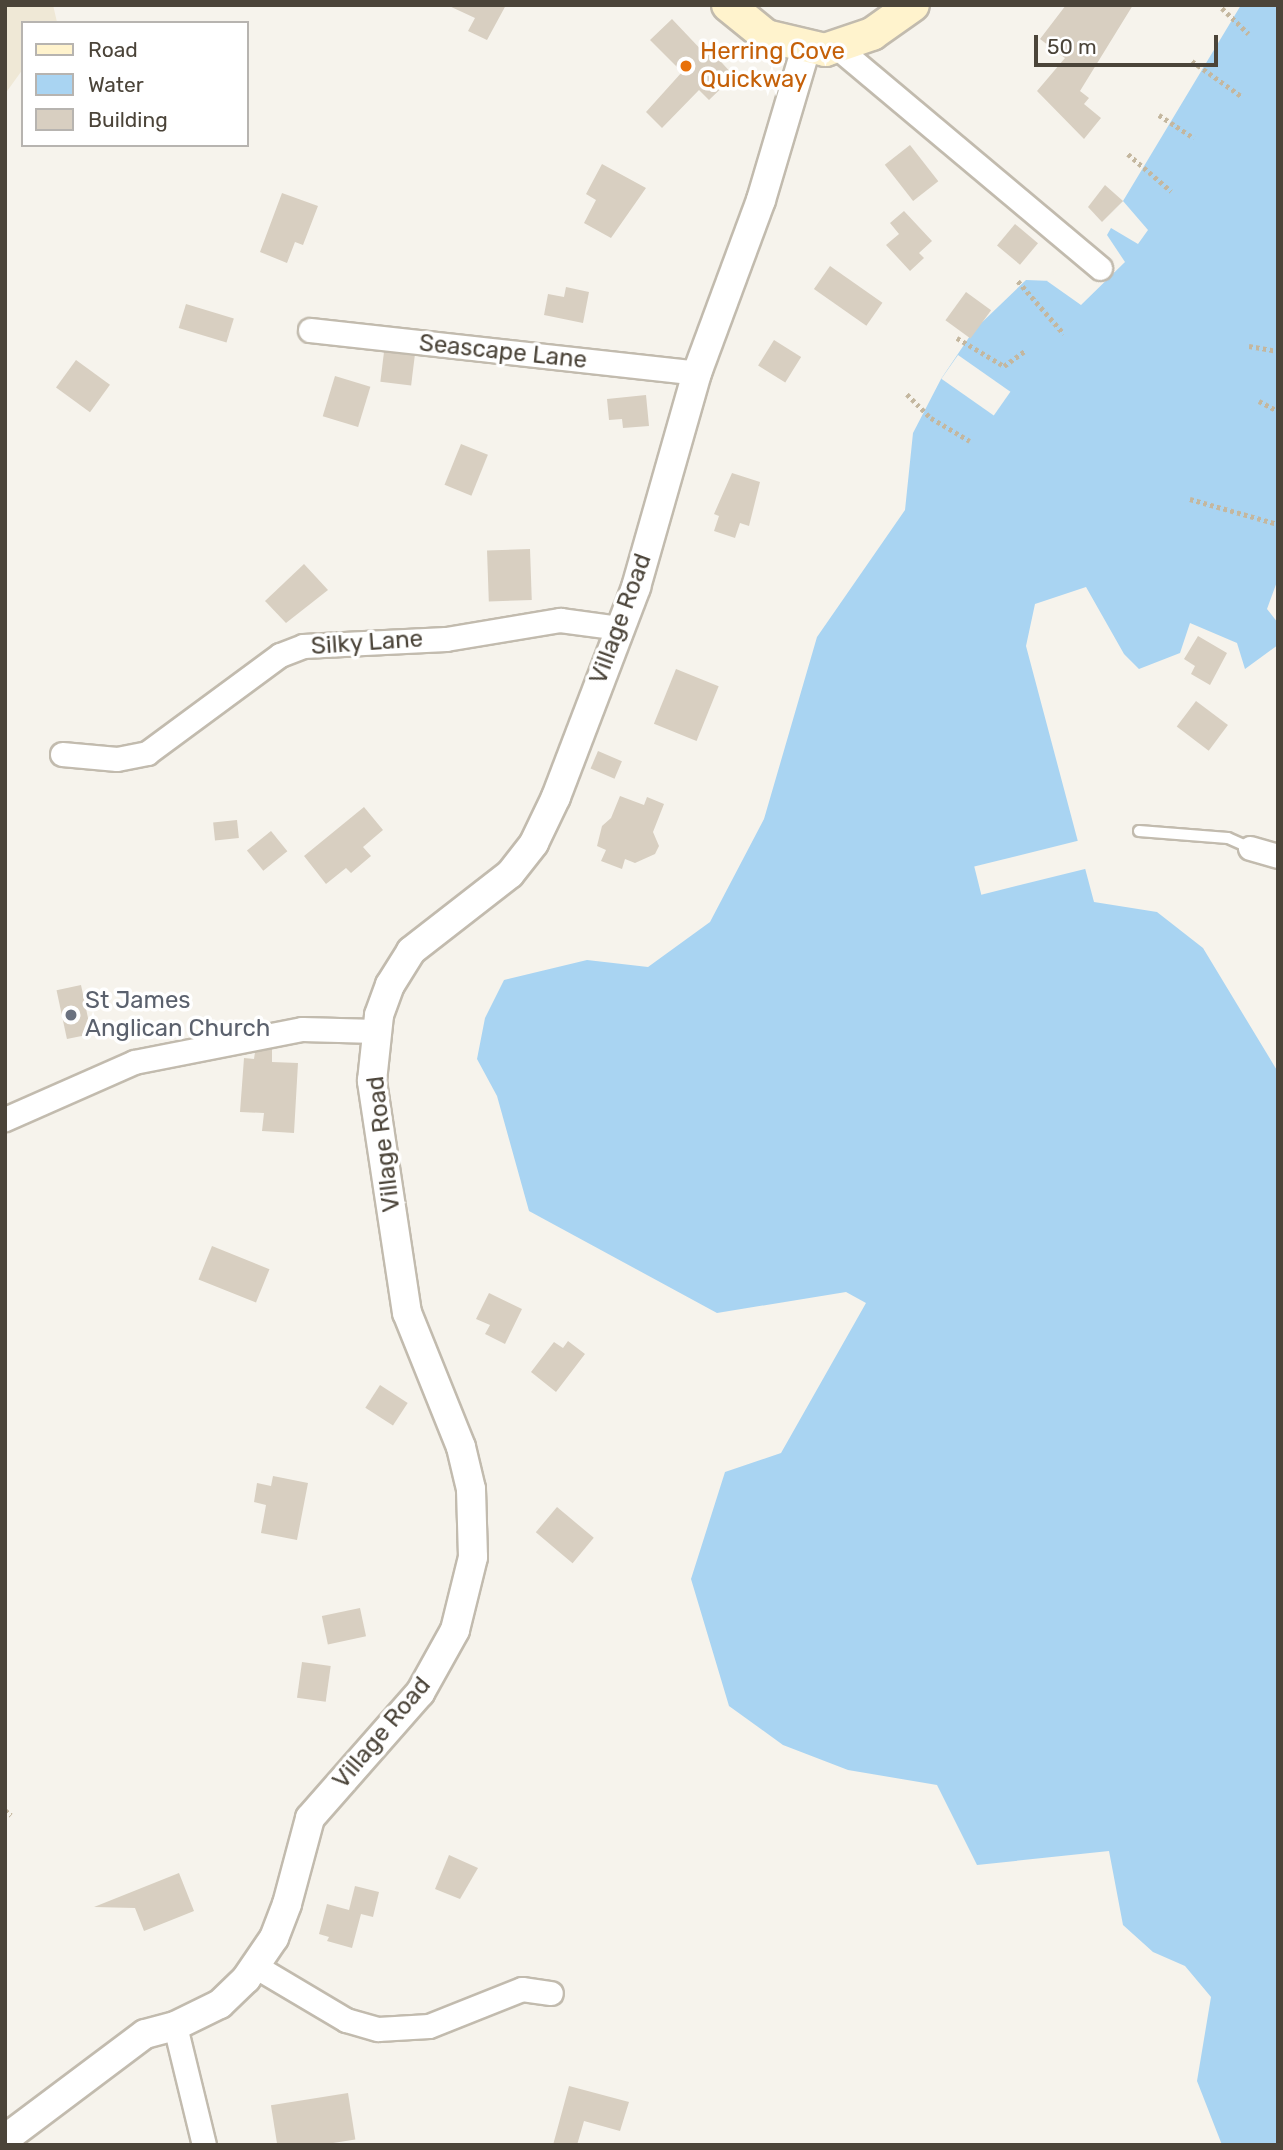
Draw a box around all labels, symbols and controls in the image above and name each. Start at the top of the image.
legend [21,21,248,147]
scale bar [1038,21,1222,65]
text: 50 m [1047,34,1097,59]
text: Road [88,37,138,62]
place label: Herring Cove Quickway [700,38,845,94]
marker: Herring Cove Quickway [678,58,694,74]
text: Water [88,72,144,97]
text: Building [88,107,168,132]
street label: Seascape Lane [418,329,588,375]
street label: Village Road [584,550,658,688]
street label: Silky Lane [310,625,424,661]
place label: St James Anglican Church [85,987,270,1043]
marker: St James Anglican Church [63,1007,79,1023]
street label: Village Road [361,1074,407,1214]
street label: Village Road [327,1671,437,1795]

